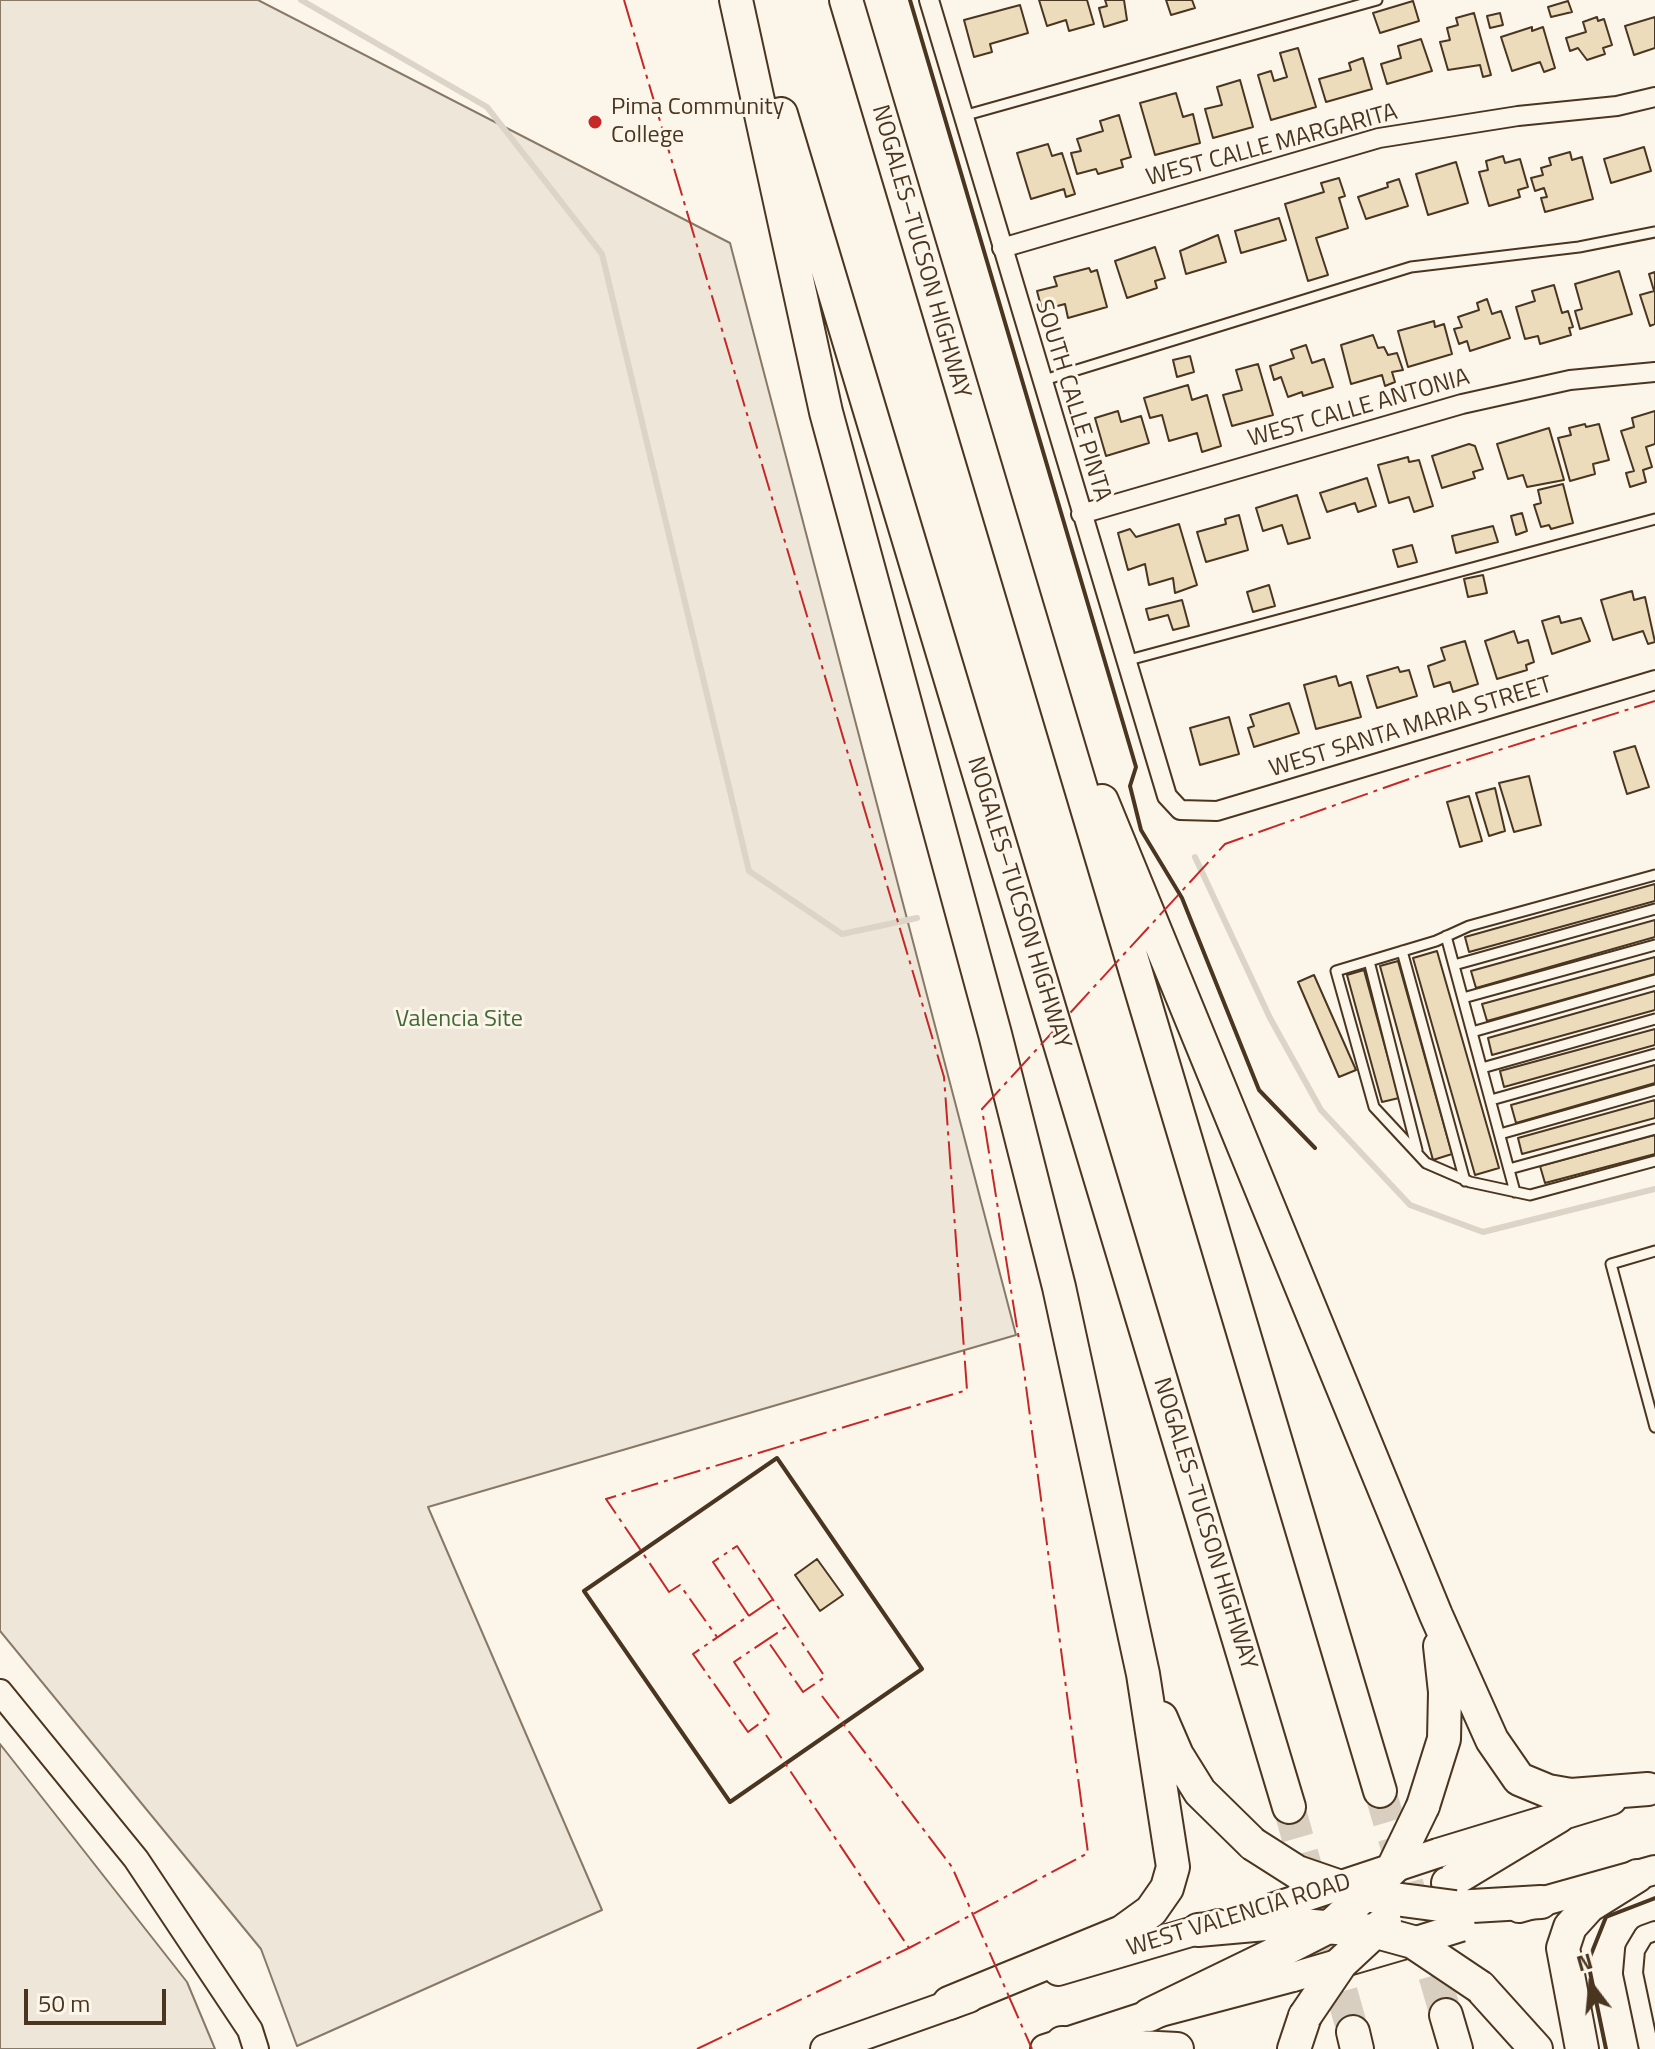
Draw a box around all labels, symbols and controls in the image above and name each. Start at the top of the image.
place label: Pima Community College [611,94,784,150]
street label: WEST CALLE MARGARITA [1143,99,1401,193]
street label: NOGALES–TUCSON HIGHWAY [864,102,976,402]
marker: Pima Community College [586,113,604,131]
street label: SOUTH CALLE PINTA [1028,297,1116,505]
street label: WEST CALLE ANTONIA [1245,364,1473,454]
street label: WEST SANTA MARIA STREET [1266,671,1556,785]
street label: NOGALES–TUCSON HIGHWAY [960,754,1076,1052]
park label: Valencia Site [395,1006,523,1034]
street label: NOGALES–TUCSON HIGHWAY [1146,1375,1262,1673]
street label: WEST VALENCIA ROAD [1124,1868,1354,1964]
text: N [1572,1943,1596,1980]
north arrow [1551,1945,1631,2025]
scale bar [28,1973,170,2023]
text: 50 m [38,1985,90,2021]

